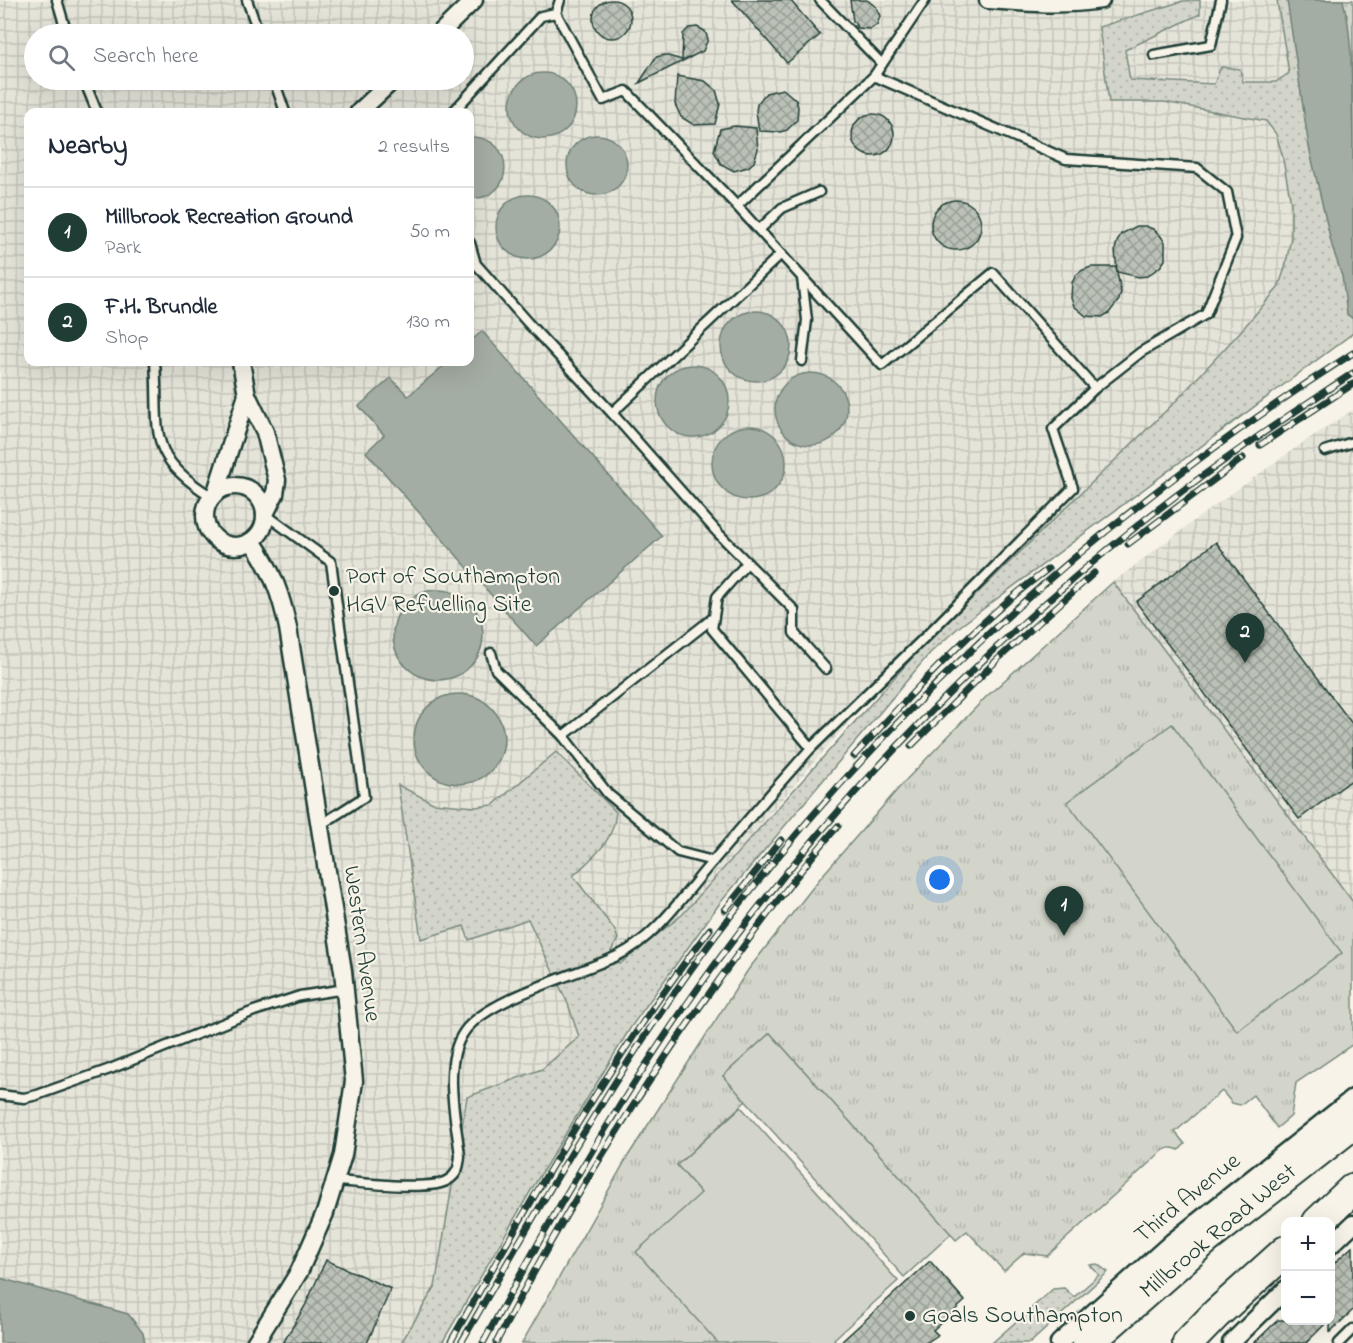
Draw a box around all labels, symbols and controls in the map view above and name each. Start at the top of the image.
search box [24,24,474,90]
icon: search [45,41,78,74]
text: Search here [93,41,198,73]
text: Nearby [48,128,127,166]
text: 2 results [378,133,450,162]
text: Millbrook Recreation Ground [105,202,353,234]
text: 1 [64,218,71,247]
text: 50 m [409,218,450,247]
text: Park [105,234,141,263]
text: F.H. Brundle [105,292,217,324]
text: 2 [63,308,72,337]
text: 130 m [406,308,450,337]
text: Shop [105,324,149,353]
place label: Port of Southampton HGV Refuelling Site [346,560,560,623]
marker: Port of Southampton HGV Refuelling Site [327,584,341,598]
pin: 2 [1226,614,1264,663]
street label: Western Avenue [333,864,389,1025]
your location [925,865,954,894]
pin: 1 [1044,886,1084,936]
street label: Third Avenue [1127,1145,1249,1253]
street label: Millbrook Road West [1133,1156,1305,1308]
map controls [1281,1217,1335,1325]
button: + [1281,1217,1335,1271]
button: − [1281,1271,1335,1325]
place label: Goals Southampton [922,1299,1123,1334]
marker: Goals Southampton [903,1309,917,1323]

